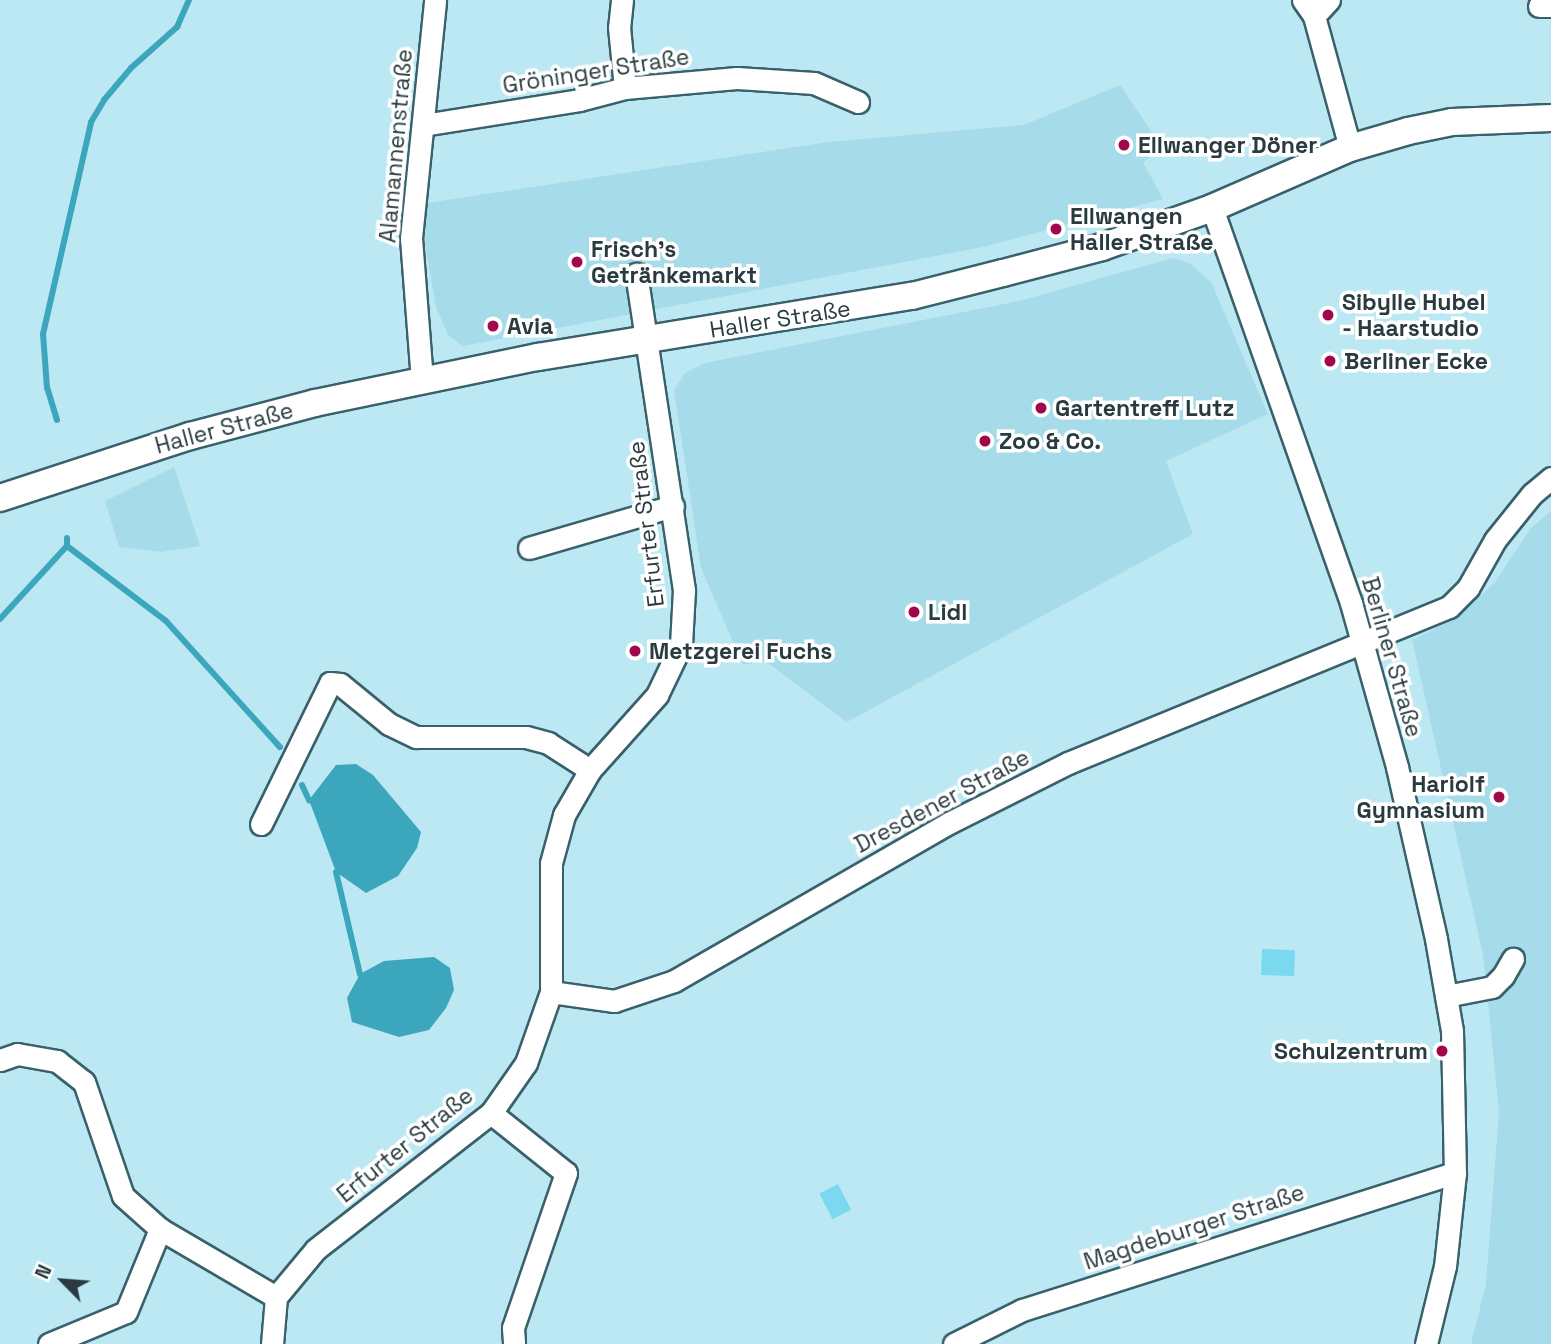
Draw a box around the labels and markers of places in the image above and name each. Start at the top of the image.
place label: Ellwanger Döner [1138,131,1317,159]
marker: Ellwanger Döner [1116,137,1132,153]
place label: Ellwangen Haller Straße [1070,202,1214,256]
marker: Ellwangen Haller Straße [1048,221,1064,237]
place label: Frisch's Getränkemarkt [591,235,757,289]
marker: Frisch's Getränkemarkt [569,254,585,270]
place label: Sibylle Hubel - Haarstudio [1342,288,1486,342]
marker: Sibylle Hubel - Haarstudio [1320,307,1336,323]
place label: Avia [507,312,553,340]
marker: Avia [485,318,501,334]
place label: Berliner Ecke [1344,347,1488,375]
marker: Berliner Ecke [1322,353,1338,369]
place label: Gartentreff Lutz [1055,394,1234,422]
marker: Gartentreff Lutz [1033,400,1049,416]
place label: Zoo & Co. [999,427,1101,455]
marker: Zoo & Co. [977,433,993,449]
place label: Lidl [928,598,967,626]
marker: Lidl [906,604,922,620]
place label: Metzgerei Fuchs [649,637,832,665]
marker: Metzgerei Fuchs [627,643,643,659]
place label: Hariolf Gymnasium [1357,770,1485,824]
marker: Hariolf Gymnasium [1491,789,1507,805]
place label: Schulzentrum [1274,1037,1428,1065]
marker: Schulzentrum [1434,1043,1450,1059]

